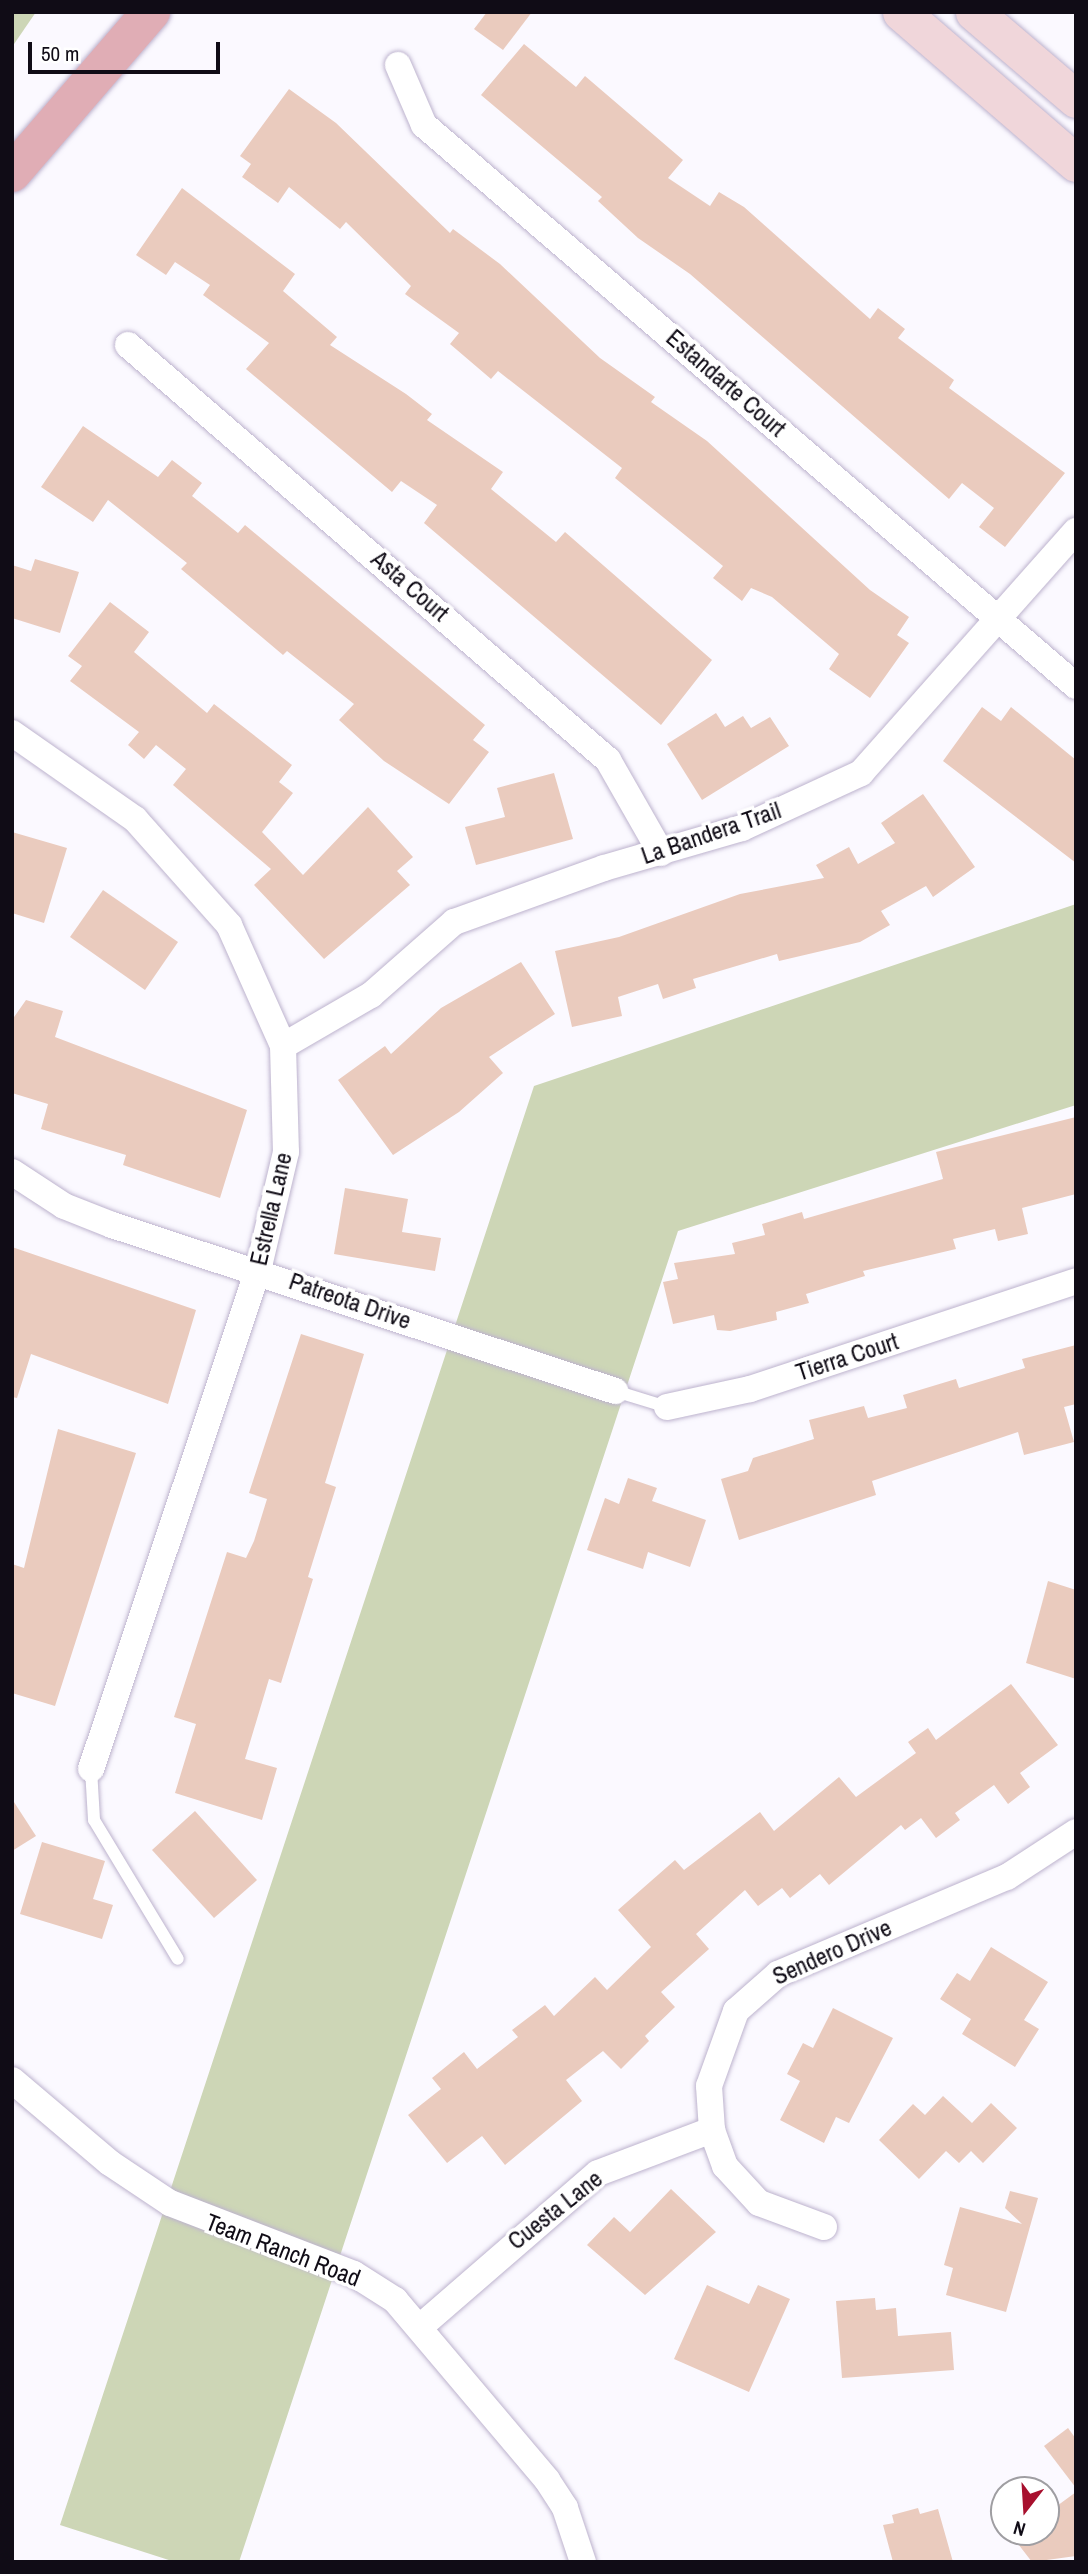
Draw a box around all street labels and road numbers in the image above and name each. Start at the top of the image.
street label: Estandarte Court [660,323,792,443]
street label: Asta Court [365,545,455,627]
street label: La Bandera Trail [637,796,785,870]
street label: Estrella Lane [244,1150,298,1268]
street label: Patreota Drive [285,1267,415,1335]
street label: Tierra Court [792,1327,902,1387]
street label: Sendero Drive [768,1913,896,1991]
street label: Cuesta Lane [502,2164,608,2256]
street label: Team Ranch Road [202,2207,364,2293]

